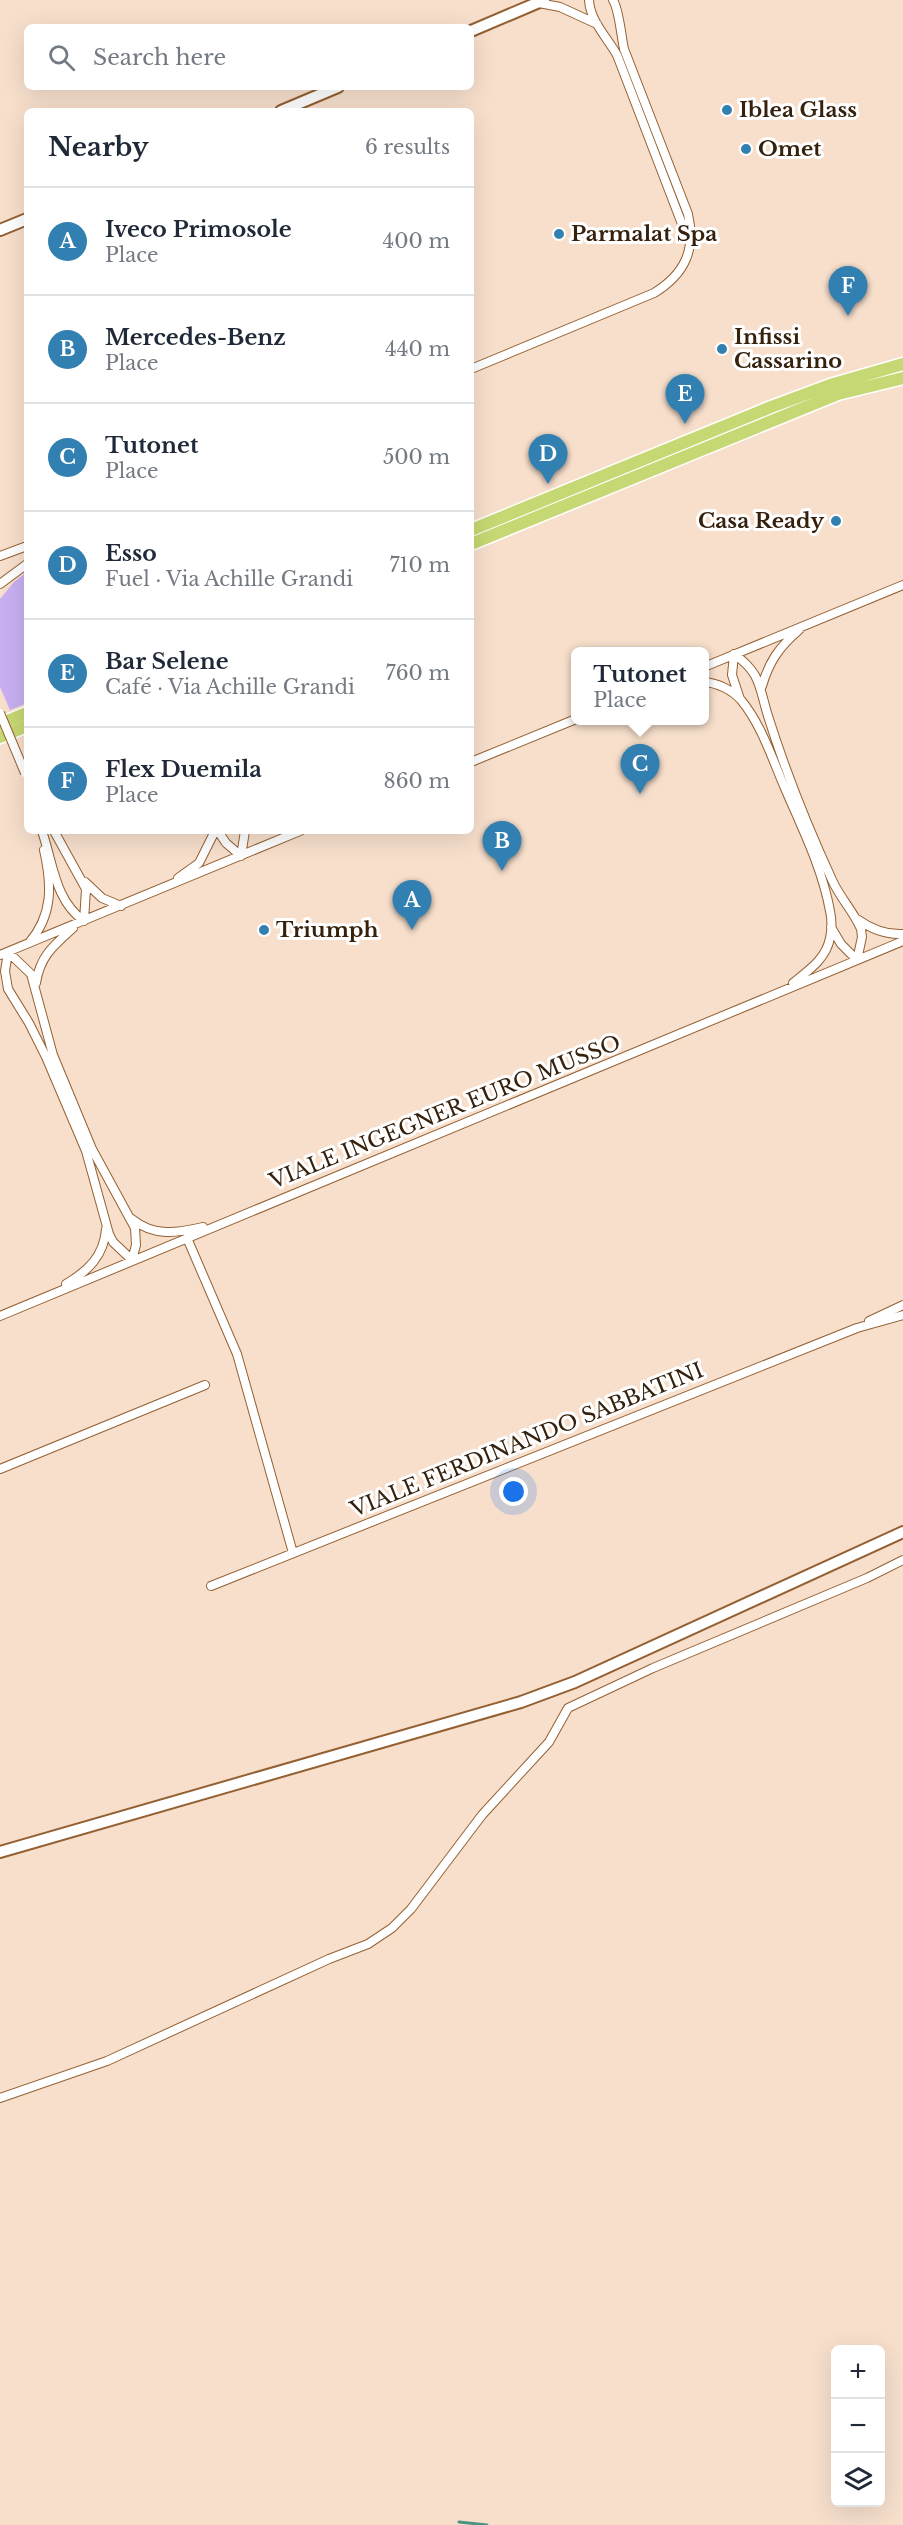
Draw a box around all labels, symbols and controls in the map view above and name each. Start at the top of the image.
search box [24,24,474,90]
icon: search [45,41,78,74]
text: Search here [93,44,226,71]
place label: Iblea Glass [739,97,857,123]
marker: Iblea Glass [720,103,734,117]
text: Nearby [48,131,149,163]
text: 6 results [365,135,450,159]
place label: Omet [758,136,821,162]
marker: Omet [739,142,753,156]
text: Iveco Primosole [105,216,292,243]
place label: Parmalat Spa [571,221,717,247]
marker: Parmalat Spa [552,227,566,241]
text: A [59,229,76,253]
text: 400 m [383,229,450,253]
text: Place [105,243,159,267]
pin: F [828,266,868,316]
text: Mercedes-Benz [105,324,286,351]
place label: Infissi Cassarino [734,324,842,374]
text: B [60,337,75,361]
text: 440 m [385,337,450,361]
marker: Infissi Cassarino [715,342,729,356]
text: Place [105,351,159,375]
pin: E [666,374,704,424]
text: Tutonet [105,432,198,459]
pin: D [528,434,568,484]
text: C [59,445,76,469]
text: 500 m [383,445,450,469]
text: Place [105,459,159,483]
place label: Casa Ready [698,508,824,534]
marker: Casa Ready [829,514,843,528]
text: Esso [105,540,157,567]
text: D [58,553,77,577]
text: 710 m [390,553,450,577]
text: Fuel · Via Achille Grandi [105,567,353,591]
popup [571,647,709,725]
text: Bar Selene [105,648,229,675]
text: E [60,661,75,685]
text: 760 m [386,661,450,685]
text: Tutonet [593,661,687,688]
text: Café · Via Achille Grandi [105,675,355,699]
text: Place [593,688,647,712]
pin: C [620,744,660,794]
text: Flex Duemila [105,756,262,783]
text: F [61,769,74,793]
text: 860 m [384,769,450,793]
text: Place [105,783,159,807]
pin: B [482,822,522,871]
pin: A [392,880,432,930]
place label: Triumph [276,917,379,943]
marker: Triumph [257,923,271,937]
street label: VIALE INGEGNER EURO MUSSO [265,1029,624,1195]
street label: VIALE FERDINANDO SABBATINI [346,1357,707,1523]
your location [499,1477,528,1506]
map controls [831,2345,885,2507]
button: + [831,2345,885,2399]
button: − [831,2399,885,2453]
button: layers [831,2453,885,2507]

